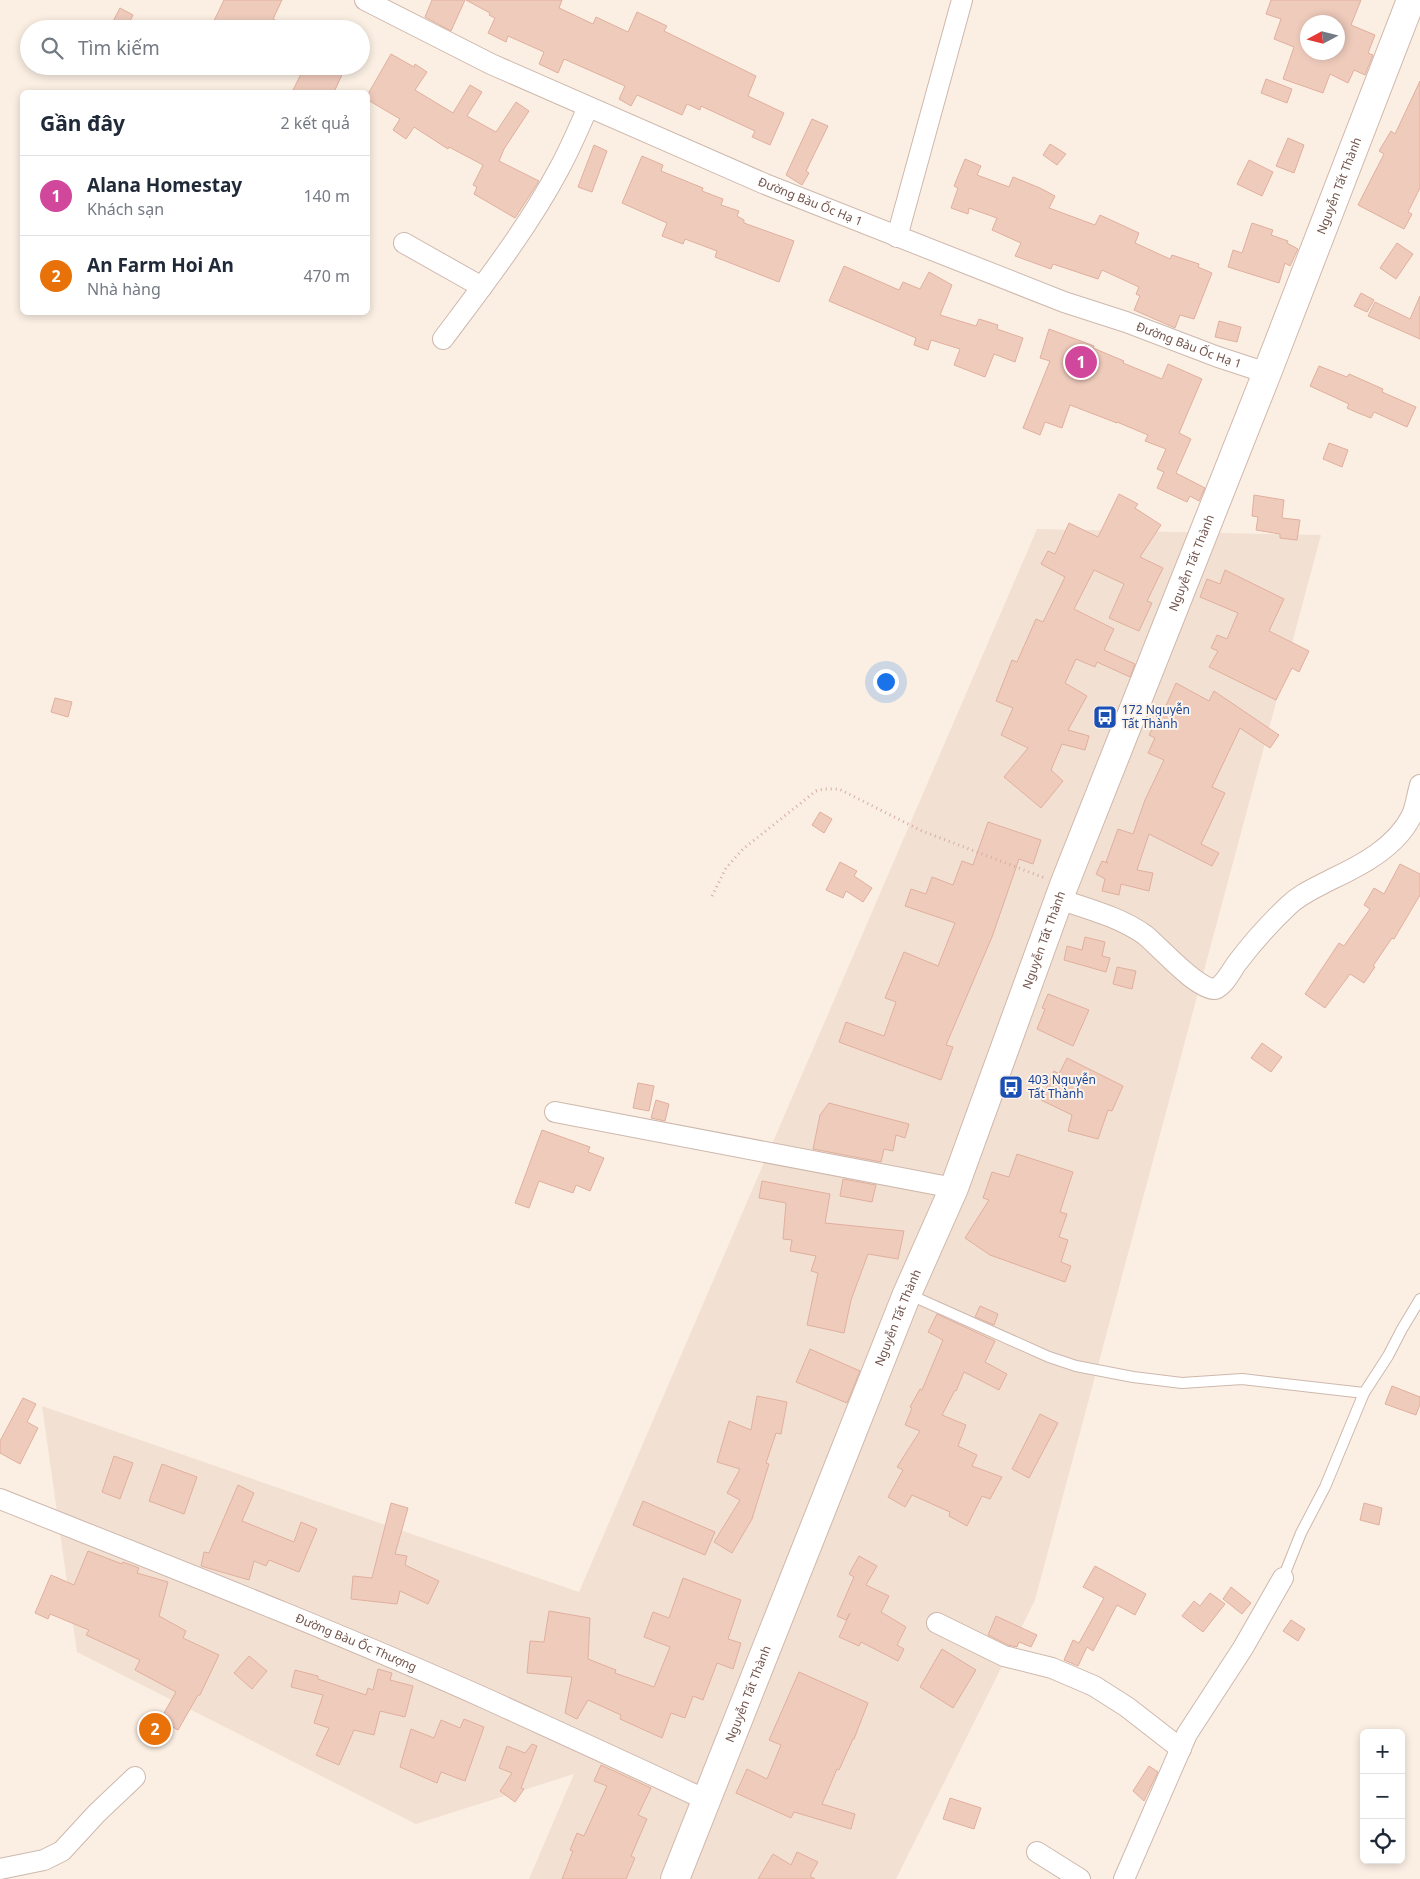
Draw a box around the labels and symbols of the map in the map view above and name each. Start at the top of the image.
north arrow [1300,15,1345,60]
street label: Nguyễn Tất Thành [1312,135,1365,237]
street label: Đường Bàu Ốc Hạ 1 [755,173,865,230]
street label: Đường Bàu Ốc Hạ 1 [1134,318,1244,372]
pin: 1 [1065,343,1097,381]
street label: Nguyễn Tất Thành [1164,512,1218,614]
your location [873,669,899,695]
place label: 172 Nguyễn Tất Thành [1122,701,1190,732]
bus stop icon: 172 Nguyễn Tất Thành [1092,704,1118,730]
street label: Nguyễn Tất Thành [1018,889,1069,991]
place label: 403 Nguyễn Tất Thành [1028,1071,1096,1102]
bus stop icon: 403 Nguyễn Tất Thành [998,1074,1024,1100]
street label: Nguyễn Tất Thành [870,1266,925,1368]
street label: Đường Bàu Ốc Thượng [293,1609,420,1675]
street label: Nguyễn Tất Thành [721,1643,775,1745]
pin: 2 [139,1710,171,1748]

